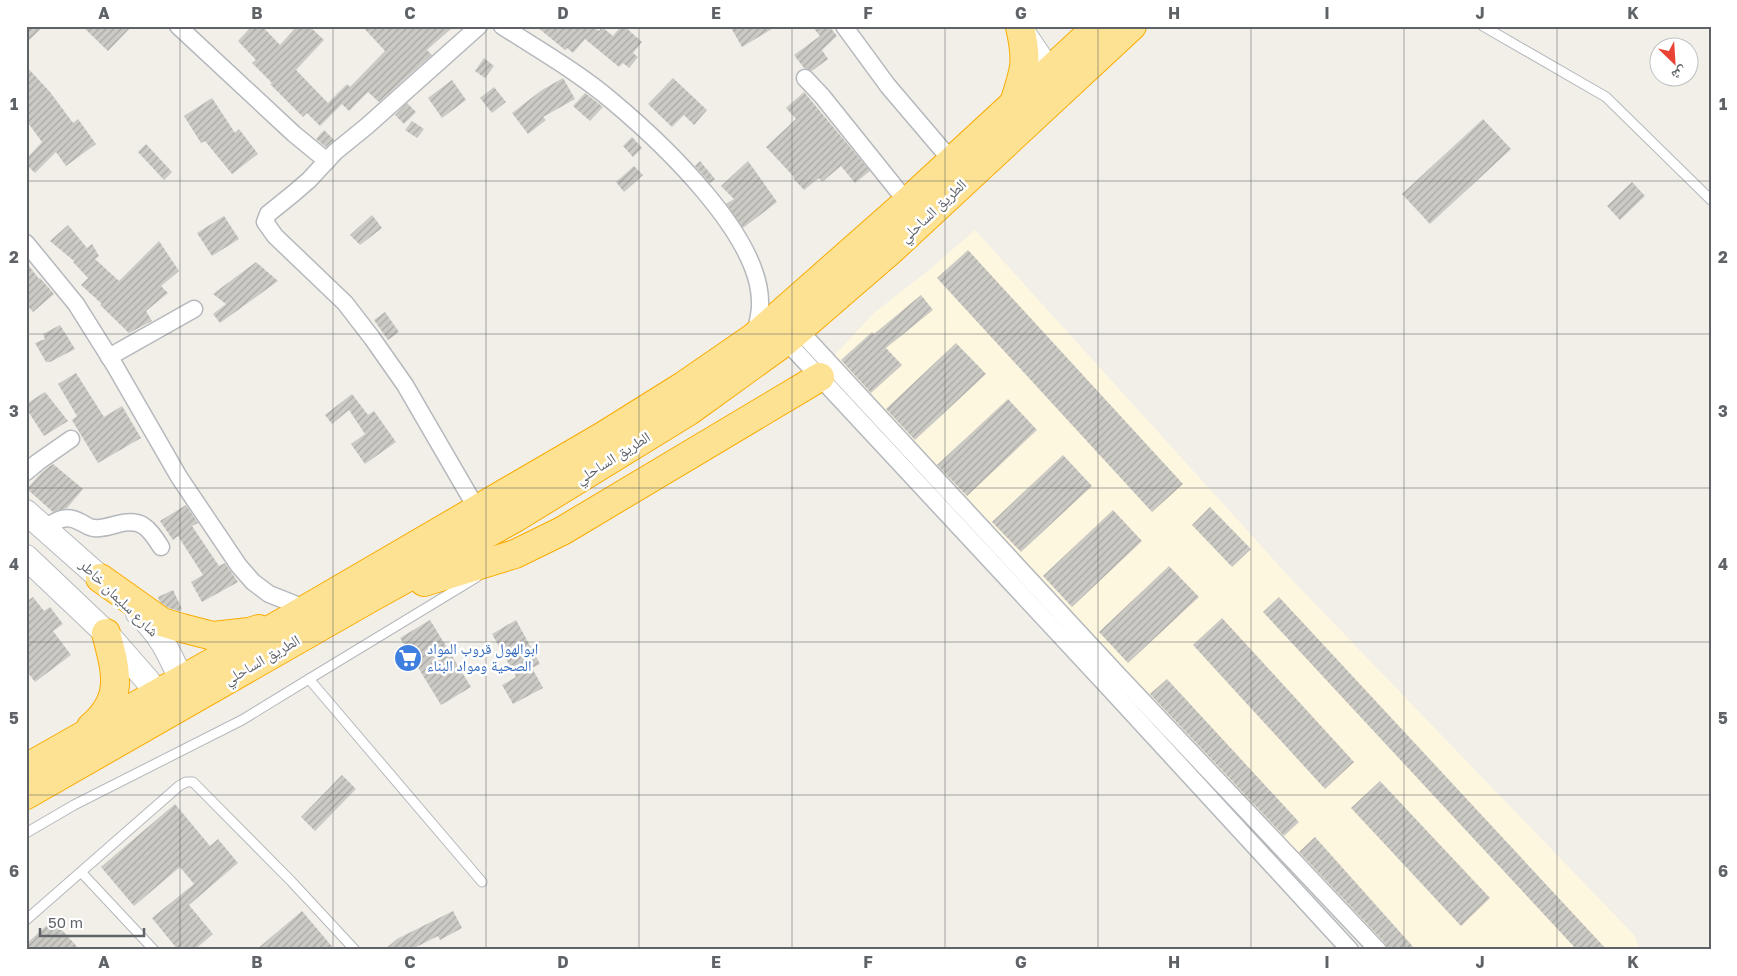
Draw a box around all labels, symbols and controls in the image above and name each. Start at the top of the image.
text: A [98,3,110,23]
text: B [251,3,263,23]
text: C [404,3,416,23]
text: D [557,3,569,23]
text: E [711,3,721,23]
text: F [863,3,873,23]
text: G [1015,3,1027,23]
text: H [1168,3,1180,23]
text: I [1324,3,1330,23]
text: J [1475,3,1485,23]
text: K [1627,3,1639,23]
north arrow [1650,38,1700,88]
text: ش [1669,62,1690,85]
text: 1 [10,94,18,114]
text: 1 [1719,94,1727,114]
street label: الطريق الساحلي [895,175,972,249]
text: 2 [9,247,19,267]
text: 2 [1718,247,1728,267]
text: 3 [9,401,19,421]
text: 3 [1718,401,1728,421]
street label: الطريق الساحلي [572,427,655,490]
text: 4 [9,554,19,574]
street label: شارع سليمان خاطر [74,554,163,641]
text: 4 [1718,554,1728,574]
street label: الطريق الساحلي [220,630,305,691]
place label: ابوالهول قروب المواد الصحية ومواد البناء [427,639,538,675]
supermarket icon: ابوالهول قروب المواد الصحية ومواد البناء [393,643,423,673]
text: 5 [9,708,19,728]
text: 5 [1718,708,1728,728]
text: 6 [9,861,19,881]
text: 6 [1718,861,1728,881]
scale bar [40,906,144,938]
text: 50 m [48,913,83,931]
text: A [98,952,110,972]
text: B [251,952,263,972]
text: C [404,952,416,972]
text: D [557,952,569,972]
text: E [711,952,721,972]
text: F [863,952,873,972]
text: G [1015,952,1027,972]
text: H [1168,952,1180,972]
text: I [1324,952,1330,972]
text: J [1475,952,1485,972]
text: K [1627,952,1639,972]

